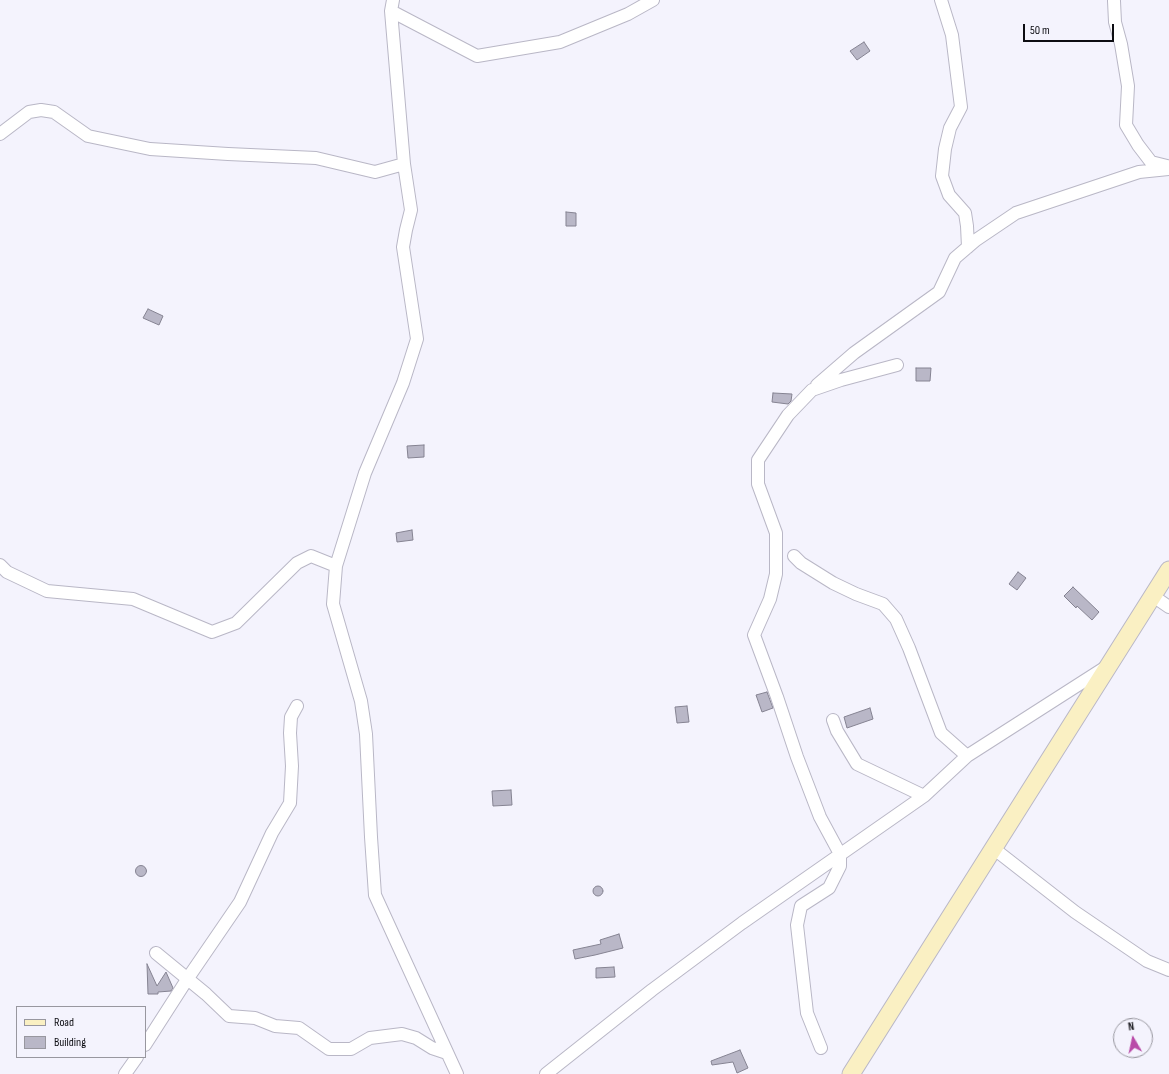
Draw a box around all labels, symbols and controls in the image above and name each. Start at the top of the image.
scale bar [1025,16,1116,42]
text: 50 m [1030,23,1050,38]
legend [16,1006,146,1058]
text: Road [54,1015,74,1030]
north arrow [1113,1018,1153,1058]
text: N [1127,1020,1135,1034]
text: Building [54,1035,86,1050]

